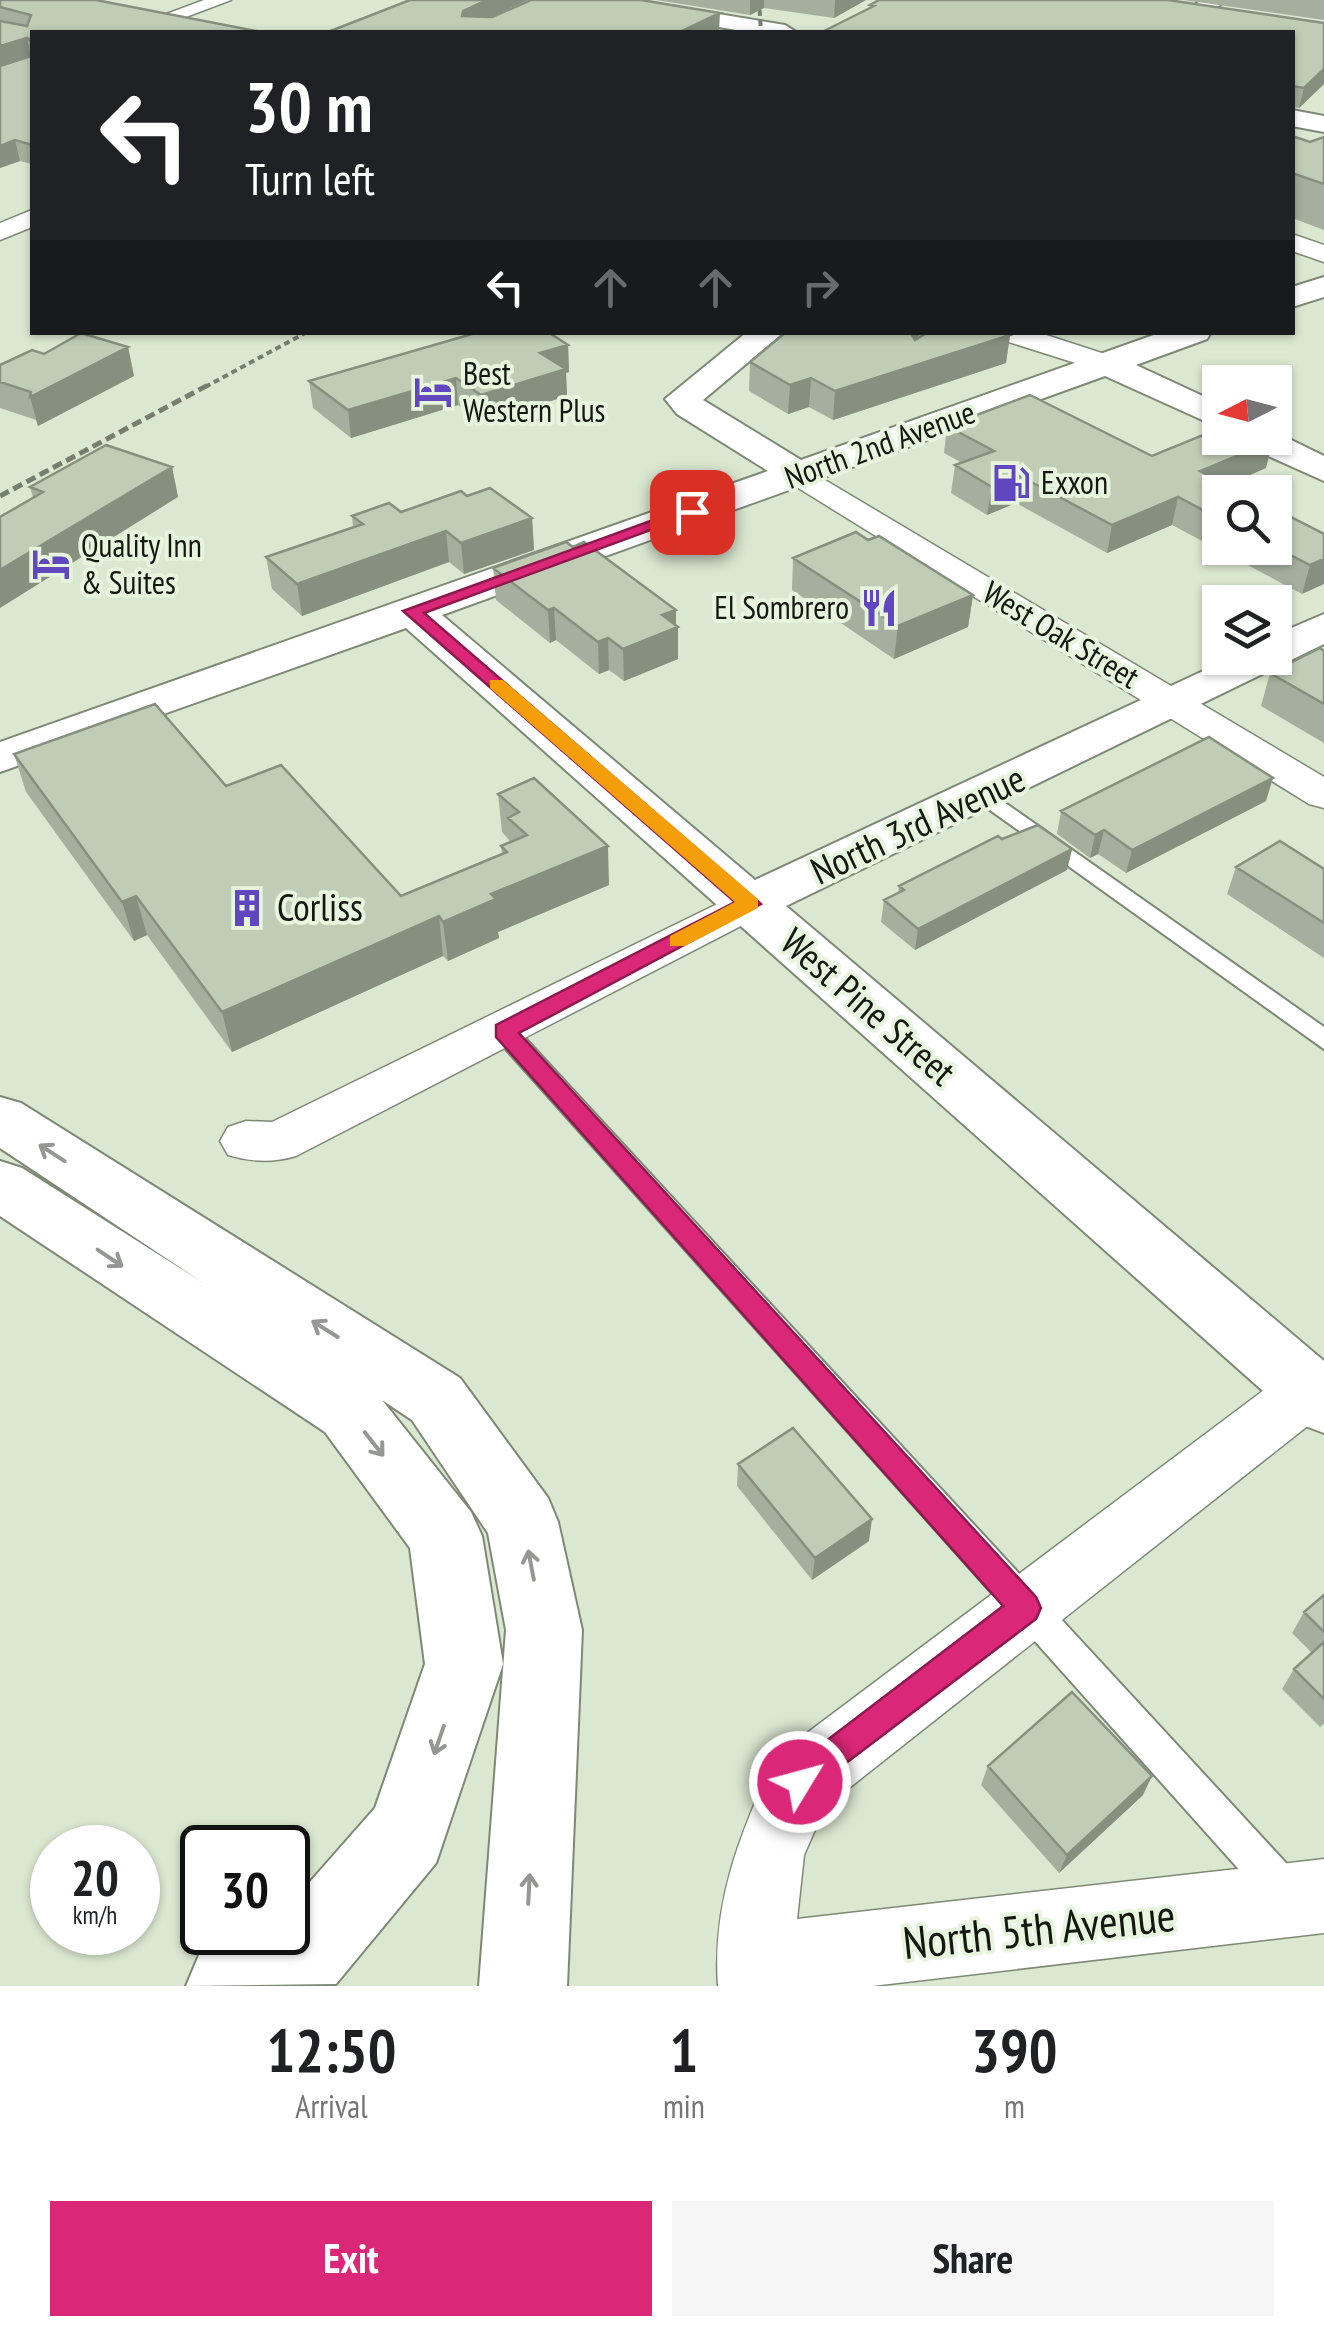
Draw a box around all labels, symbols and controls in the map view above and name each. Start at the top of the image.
text: 30 m [245,61,373,151]
icon: left [80,70,210,200]
text: Turn left [245,149,375,207]
icon: left [478,260,533,315]
icon: ahead [583,260,638,315]
icon: ahead [688,260,743,315]
icon: right [793,260,848,315]
place label: Best Western Plus [463,352,605,431]
north arrow [1202,365,1292,455]
map controls [1202,365,1292,675]
hotel icon: Best Western Plus [412,371,454,413]
street label: North 2nd Avenue [779,390,981,498]
place label: Exxon [1041,461,1108,503]
fuel station icon: Exxon [990,462,1032,504]
pin [650,470,735,555]
button: search [1202,475,1292,565]
icon: arrive [665,485,720,540]
place label: Quality Inn & Suites [81,524,202,603]
hotel icon: Quality Inn & Suites [30,543,72,585]
street label: West Oak Street [976,571,1148,697]
button: layers [1202,585,1292,675]
place label: El Sombrero [714,586,849,628]
restaurant icon: El Sombrero [858,587,900,629]
street label: North 3rd Avenue [803,753,1032,895]
place label: Corliss [277,882,363,931]
building icon: Corliss [226,887,268,929]
street label: West Pine Street [772,917,967,1095]
one-way arrow [39,1142,67,1163]
one-way arrow [96,1248,124,1269]
one-way arrow [312,1319,340,1340]
one-way arrow [364,1430,385,1457]
one-way arrow [520,1550,539,1582]
one-way arrow [428,1723,446,1755]
position arrow [748,1730,852,1834]
speed limit sign: 30 [180,1825,310,1955]
text: 20 [71,1845,119,1910]
one-way arrow [520,1873,539,1905]
street label: North 5th Avenue [900,1885,1178,1971]
text: km/h [73,1899,117,1931]
text: 12:50 [267,2011,396,2089]
text: 1 [670,2011,698,2089]
text: 390 [971,2011,1057,2089]
text: Arrival [295,2085,368,2127]
text: min [663,2085,705,2127]
text: m [1004,2085,1025,2127]
button: Exit [50,2201,652,2316]
button: Share [672,2201,1274,2316]

